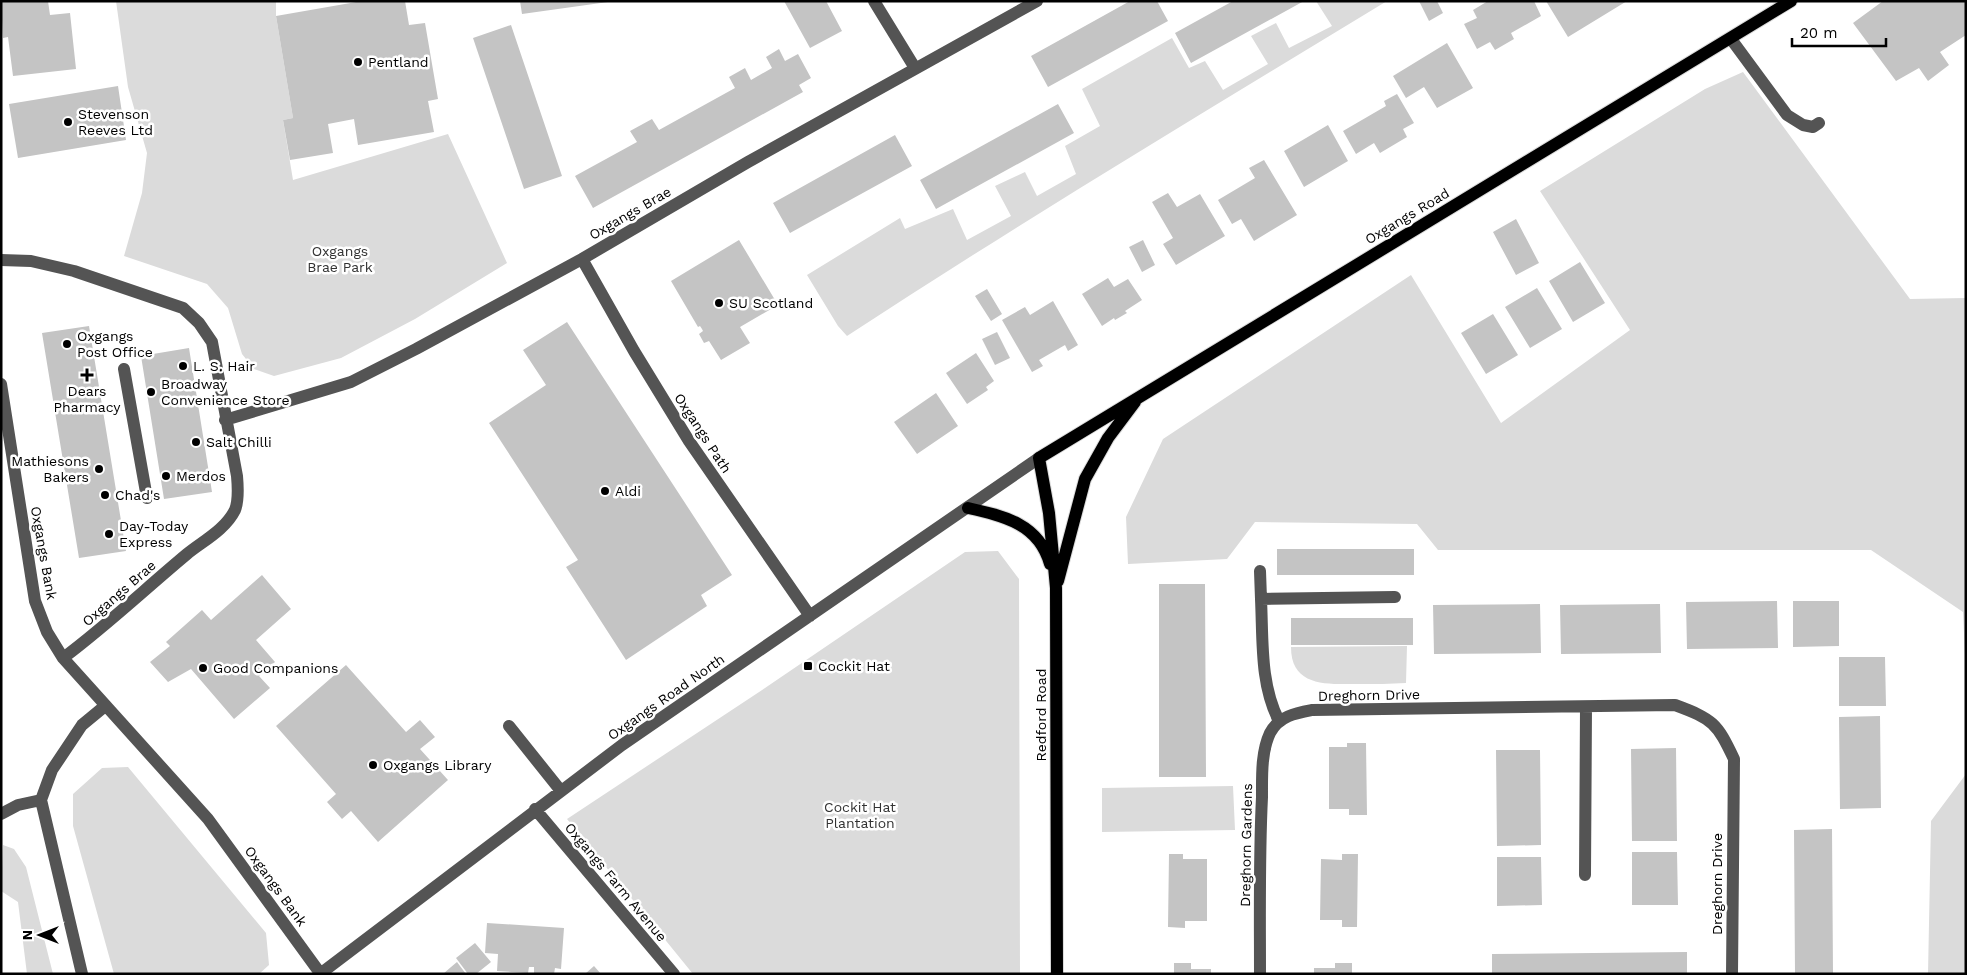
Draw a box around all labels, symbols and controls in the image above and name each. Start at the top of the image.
scale bar [1792,15,1886,47]
text: 20 m [1800,24,1838,42]
place label: Pentland [368,54,429,70]
marker: Pentland [352,56,364,68]
place label: Stevenson Reeves Ltd [78,106,153,138]
marker: Stevenson Reeves Ltd [62,116,74,128]
street label: Oxgangs Brae [586,183,674,243]
street label: Oxgangs Road [1362,185,1452,247]
park label: Oxgangs Brae Park [307,243,373,275]
place label: SU Scotland [729,295,813,311]
marker: SU Scotland [713,297,725,309]
place label: Oxgangs Post Office [77,328,153,360]
marker: Oxgangs Post Office [61,338,73,350]
place label: L. S. Hair [193,358,255,374]
marker: L. S. Hair [177,360,189,372]
marker: Dears Pharmacy [81,369,93,381]
place label: Broadway Convenience Store [161,376,289,408]
place label: Dears Pharmacy [54,383,121,415]
marker: Broadway Convenience Store [145,386,157,398]
street label: Oxgangs Path [671,390,735,476]
place label: Salt Chilli [206,434,272,450]
marker: Salt Chilli [190,436,202,448]
place label: Mathiesons Bakers [11,453,89,485]
marker: Mathiesons Bakers [93,463,105,475]
place label: Merdos [176,468,226,484]
marker: Merdos [160,470,172,482]
place label: Aldi [615,483,641,499]
marker: Aldi [599,485,611,497]
place label: Chad's [115,487,160,503]
marker: Chad's [99,489,111,501]
street label: Oxgangs Bank [28,505,60,601]
place label: Day-Today Express [119,518,189,550]
marker: Day-Today Express [103,528,115,540]
street label: Oxgangs Brae [79,557,159,629]
street label: Oxgangs Road North [605,651,727,743]
place label: Cockit Hat [818,658,890,674]
place label: Good Companions [213,660,338,676]
marker: Cockit Hat [802,660,814,672]
marker: Good Companions [197,662,209,674]
street label: Redford Road [1033,669,1049,761]
street label: Dreghorn Drive [1318,686,1420,704]
place label: Oxgangs Library [383,757,492,773]
marker: Oxgangs Library [367,759,379,771]
street label: Dreghorn Gardens [1237,783,1255,907]
park label: Cockit Hat Plantation [824,799,896,831]
street label: Oxgangs Farm Avenue [562,819,670,945]
street label: Dreghorn Drive [1709,833,1725,935]
street label: Oxgangs Bank [242,843,310,929]
north arrow [15,910,65,960]
text: N [19,930,35,940]

